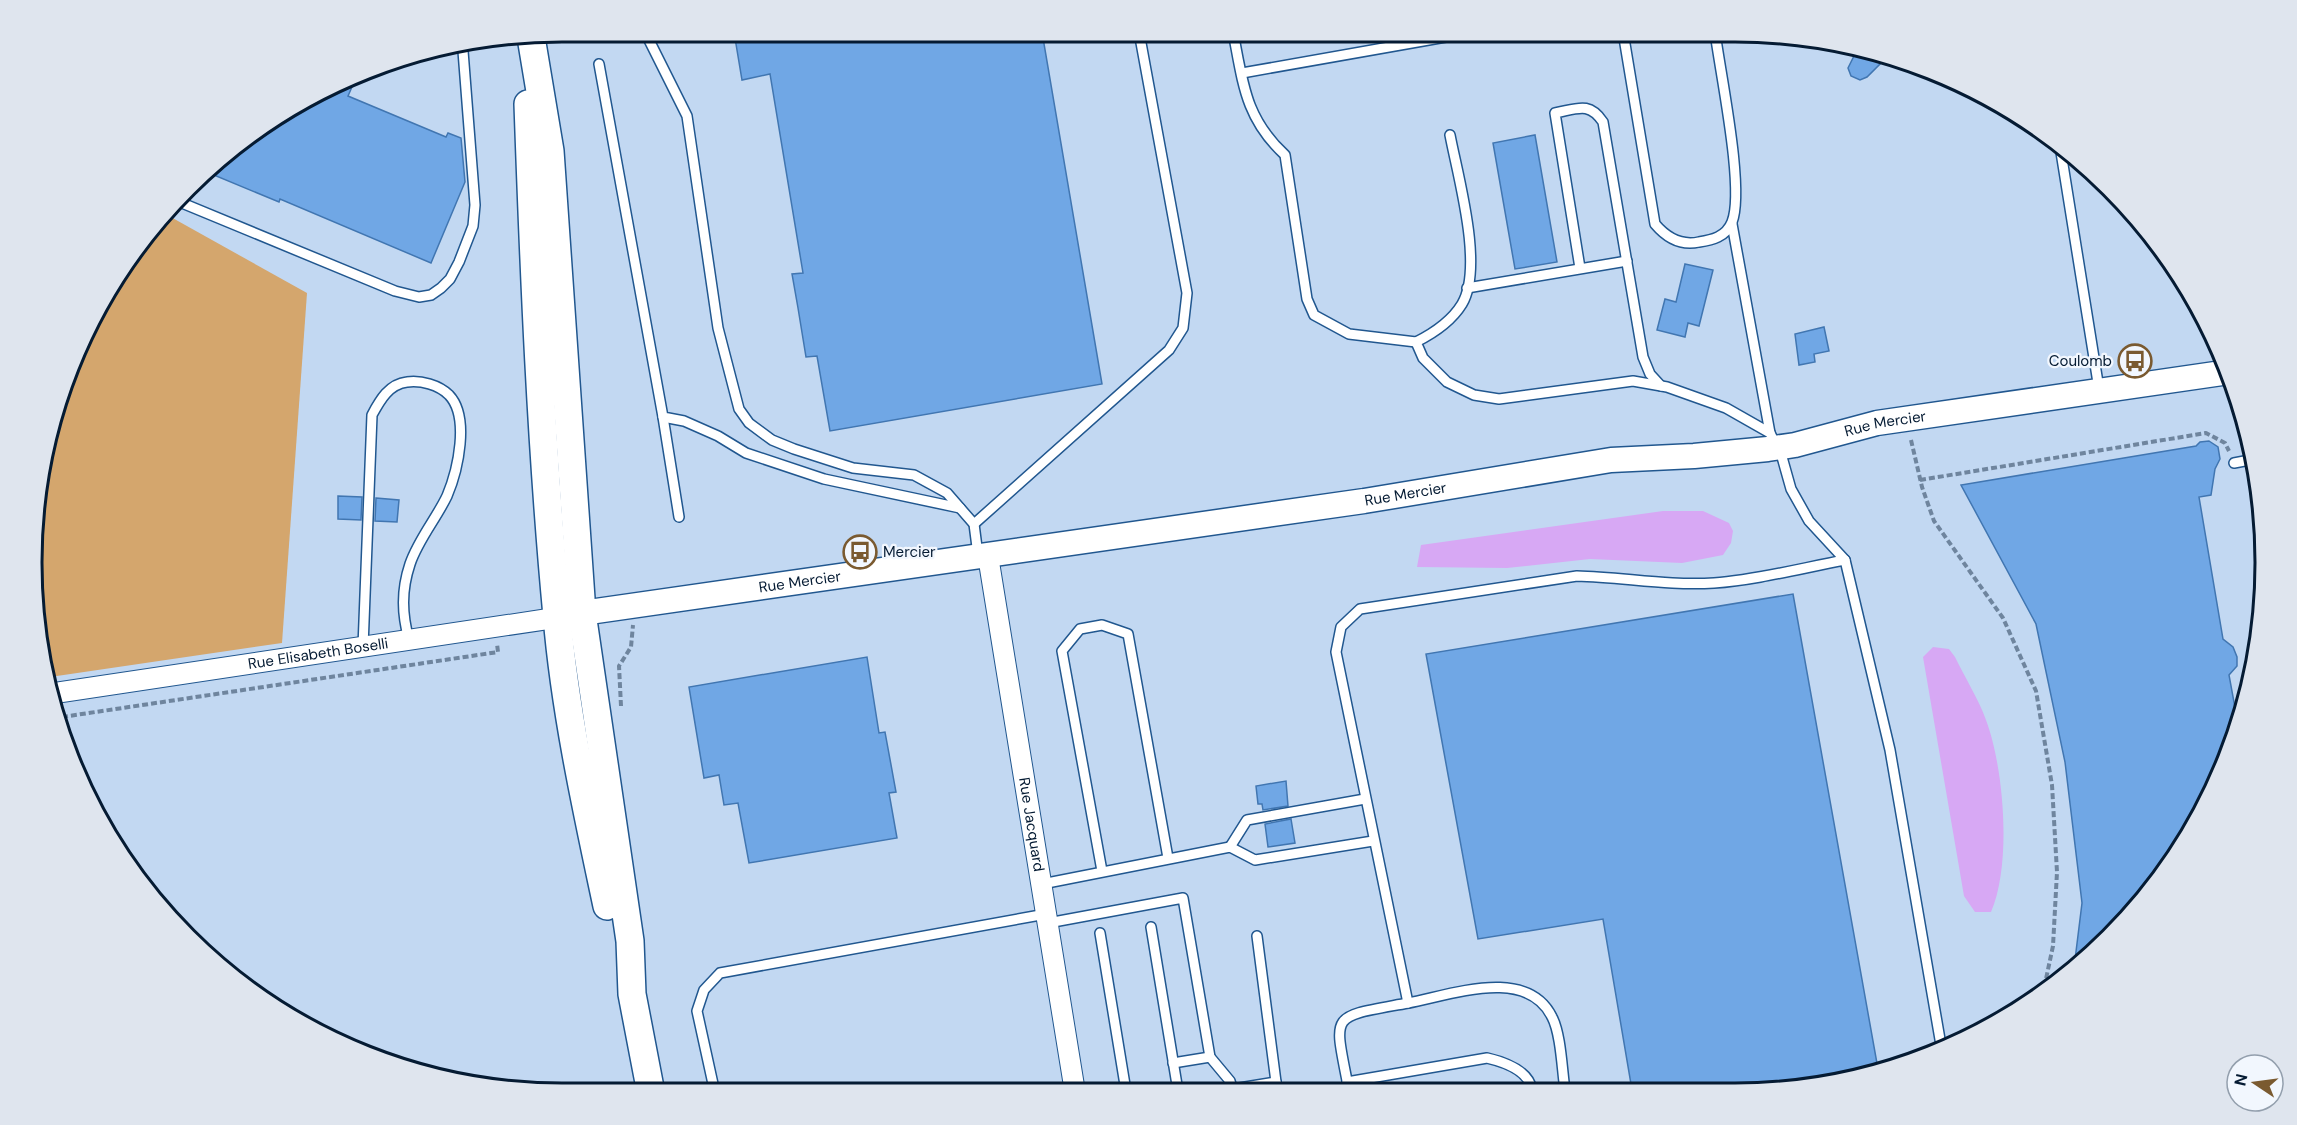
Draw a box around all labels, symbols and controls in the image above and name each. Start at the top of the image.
bus stop icon: Coulomb [2117,343,2153,379]
place label: Coulomb [2049,351,2112,371]
street label: Rue Mercier [1842,406,1928,441]
street label: Rue Mercier [1363,477,1448,511]
bus stop icon: Mercier [842,534,878,570]
place label: Mercier [883,542,936,562]
street label: Rue Mercier [757,566,843,598]
street label: Rue Elisabeth Boselli [246,633,390,674]
street label: Rue Jacquard [1014,776,1049,873]
north arrow [2225,1053,2285,1113]
text: N [2229,1072,2252,1088]

